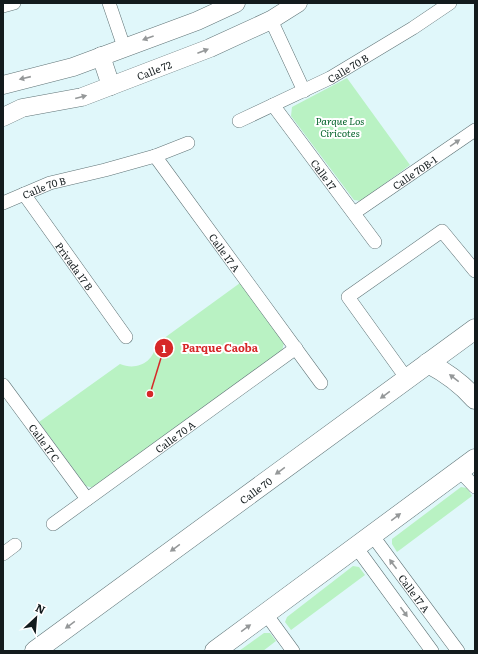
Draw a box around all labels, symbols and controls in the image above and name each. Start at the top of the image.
one-way arrow [142,36,154,42]
one-way arrow [197,47,209,53]
street label: Calle 70 B [324,49,371,86]
street label: Calle 72 [134,56,173,83]
one-way arrow [19,75,31,81]
one-way arrow [75,93,87,99]
park label: Parque Los Ciricotes [316,113,365,140]
one-way arrow [450,139,460,147]
street label: Calle 70B-1 [389,151,440,192]
street label: Calle 17 [308,155,341,192]
street label: Calle 70 B [20,172,67,202]
street label: Calle 17 A [206,230,245,275]
street label: Privada 17 B [53,239,98,293]
callout: Parque Caoba [154,337,266,360]
text: 1 [162,339,167,357]
text: Parque Caoba [182,339,259,355]
one-way arrow [448,374,459,382]
one-way arrow [380,391,390,399]
street label: Calle 70 A [151,416,198,456]
street label: Calle 17 C [26,420,64,464]
one-way arrow [275,467,285,475]
street label: Calle 70 [236,473,275,507]
one-way arrow [391,513,401,521]
one-way arrow [170,544,180,552]
one-way arrow [389,558,397,569]
street label: Calle 17 A [396,571,434,616]
north arrow [16,598,56,638]
text: N [33,599,48,617]
one-way arrow [400,607,408,618]
one-way arrow [65,621,76,629]
one-way arrow [241,624,252,632]

